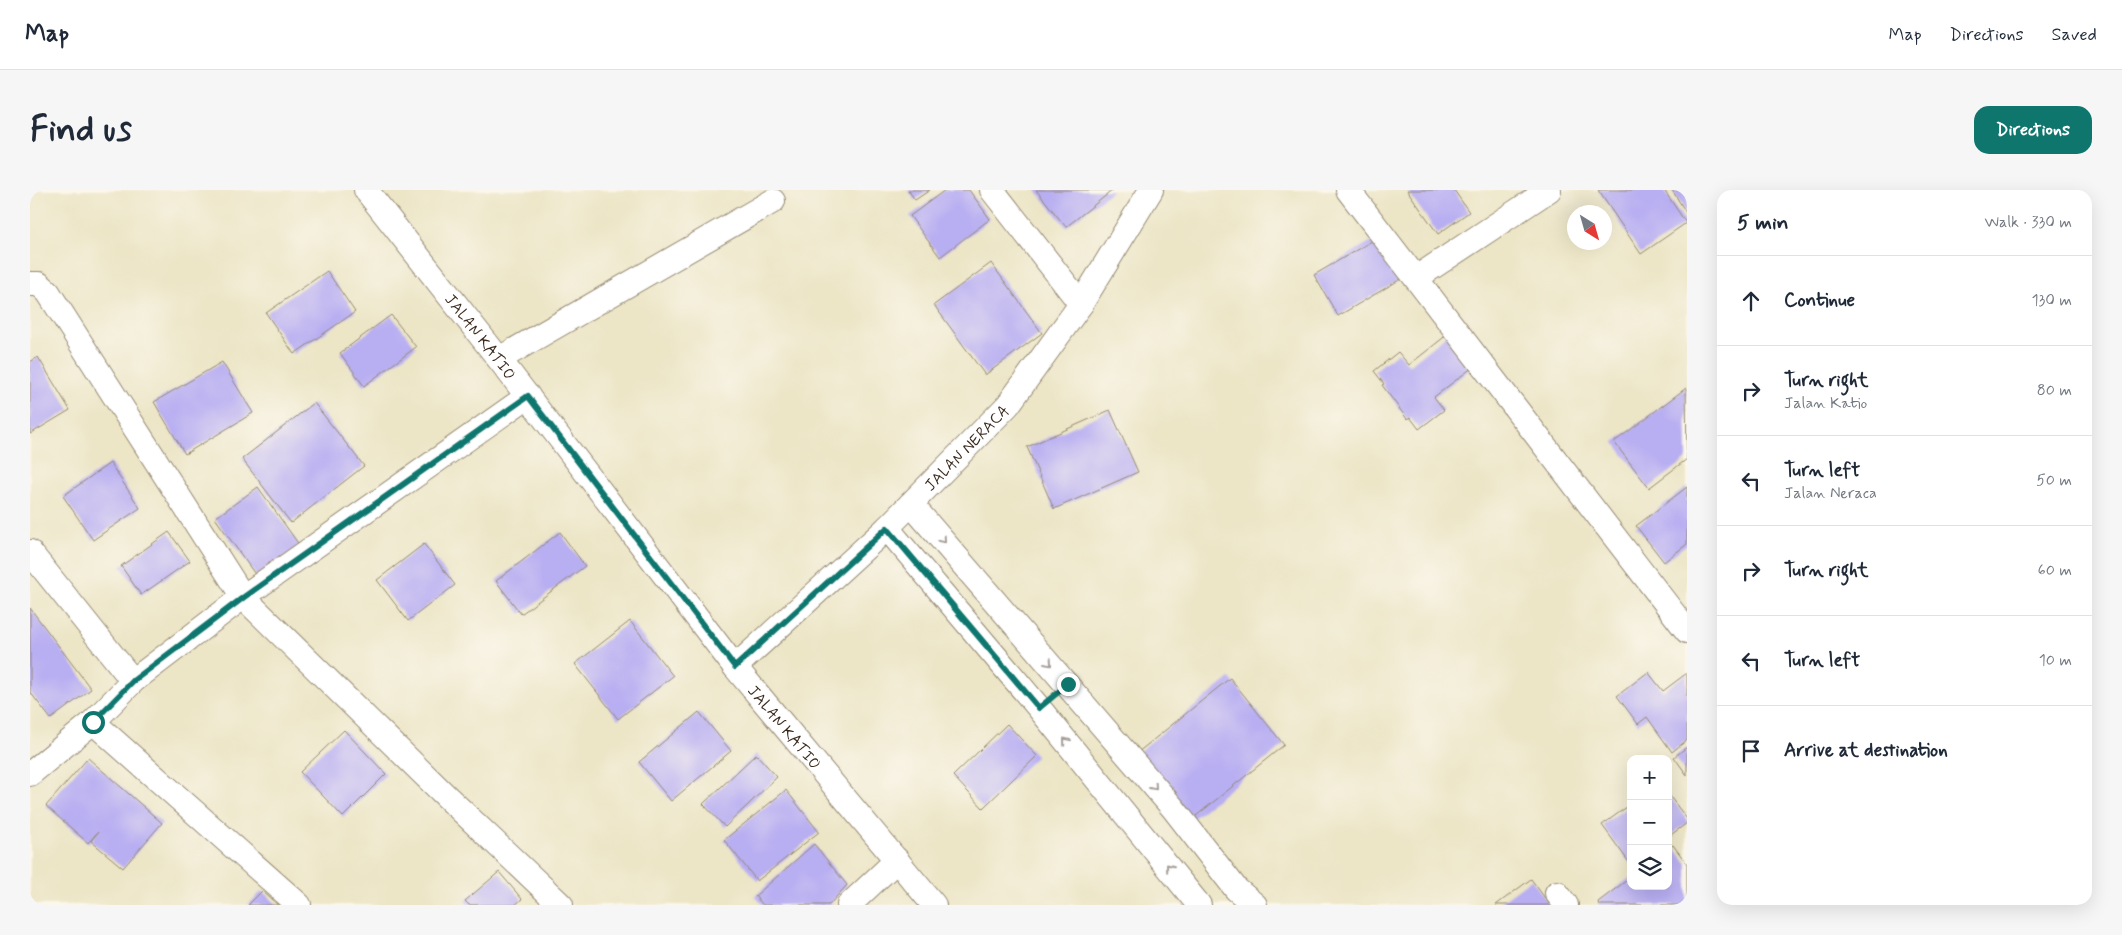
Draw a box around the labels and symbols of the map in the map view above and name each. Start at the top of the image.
north arrow [1567,205,1612,250]
street label: JALAN KATIO [440,290,520,384]
street label: JALAN NERACA [920,401,1014,496]
one-way arrow [937,535,946,544]
one-way arrow [1044,657,1053,666]
route end [1057,673,1080,696]
street label: JALAN KATIO [743,681,825,774]
route start [82,711,105,734]
one-way arrow [1063,737,1072,746]
one-way arrow [1149,781,1158,790]
one-way arrow [1166,864,1174,873]

